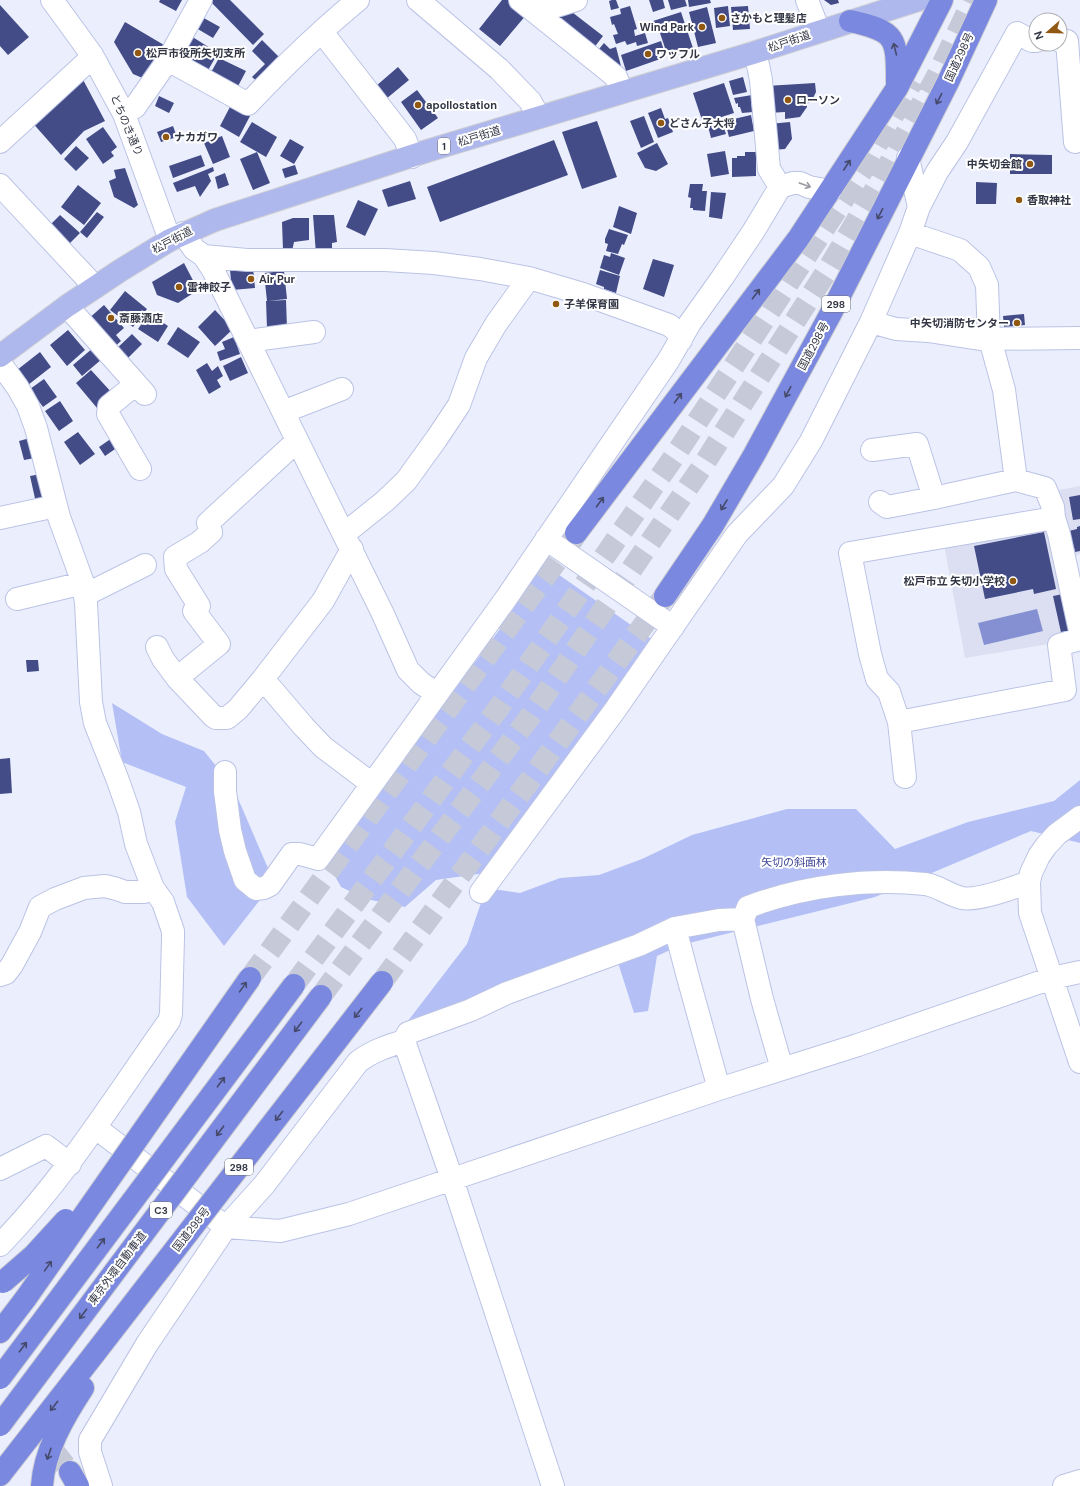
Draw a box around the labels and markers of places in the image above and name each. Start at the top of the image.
place label: さかもと理髪店 [730,11,807,25]
marker: さかもと理髪店 [717,13,727,23]
place label: Wind Park [640,20,695,34]
marker: Wind Park [697,22,707,32]
place label: 松戸市役所矢切支所 [146,46,245,60]
place label: ワッフル [656,47,700,61]
marker: 松戸市役所矢切支所 [133,48,143,58]
marker: ワッフル [643,49,653,59]
place label: ローソン [796,93,840,107]
marker: ローソン [783,95,793,105]
place label: apollostation [426,98,497,112]
marker: apollostation [413,100,423,110]
place label: どさん子大将 [669,116,735,130]
marker: どさん子大将 [656,118,666,128]
place label: ナカガワ [174,130,218,144]
marker: ナカガワ [161,132,171,142]
place label: 中矢切会館 [967,157,1022,171]
marker: 中矢切会館 [1025,159,1035,169]
place label: 香取神社 [1027,193,1071,207]
marker: 香取神社 [1014,195,1024,205]
place label: Air Pur [259,272,295,286]
marker: Air Pur [246,274,256,284]
place label: 雷神餃子 [187,280,231,294]
marker: 雷神餃子 [174,282,184,292]
place label: 子羊保育園 [564,297,619,311]
marker: 子羊保育園 [551,299,561,309]
place label: 斎藤酒店 [119,311,163,325]
marker: 斎藤酒店 [106,313,116,323]
place label: 中矢切消防センター [910,316,1009,330]
marker: 中矢切消防センター [1012,318,1022,328]
place label: 松戸市立 矢切小学校 [903,574,1005,588]
marker: 松戸市立 矢切小学校 [1008,576,1018,586]

